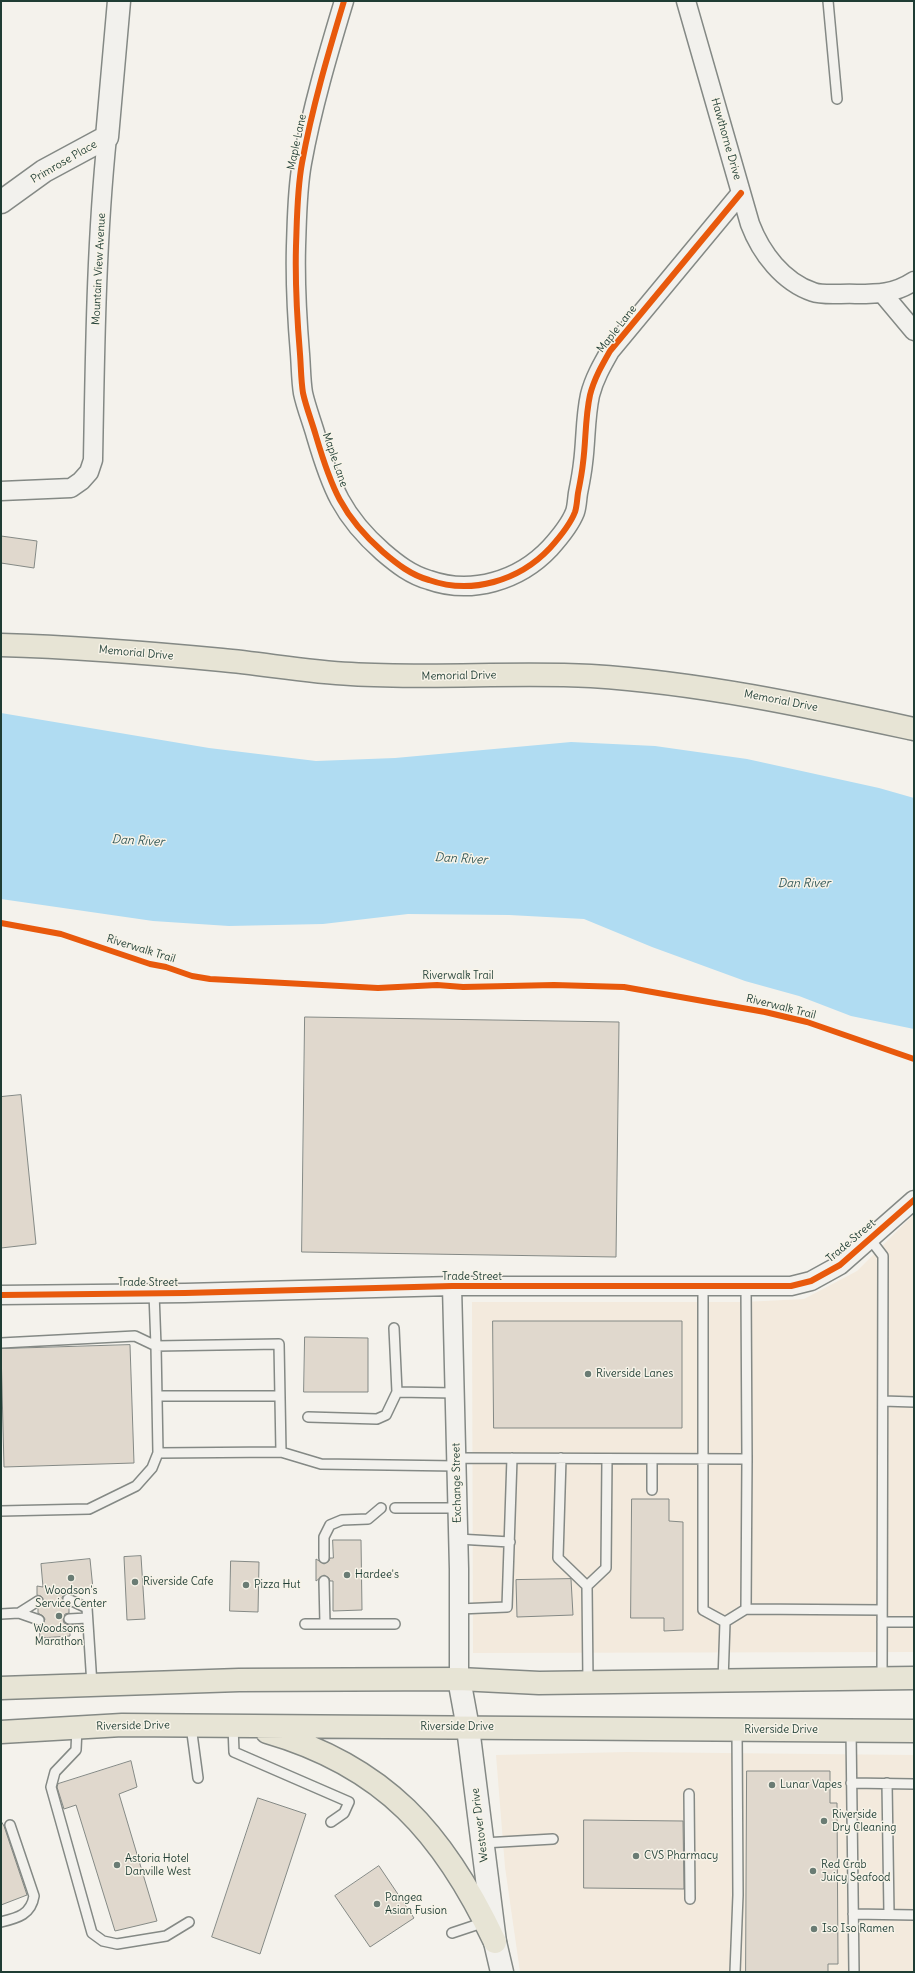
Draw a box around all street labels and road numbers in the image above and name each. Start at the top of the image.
street label: Hawthorne Drive [708,97,744,181]
street label: Maple Lane [285,113,309,171]
street label: Primrose Place [29,138,99,186]
street label: Mountain View Avenue [89,212,109,326]
street label: Maple Lane [594,303,640,355]
street label: Maple Lane [319,431,351,489]
street label: Memorial Drive [98,643,174,663]
street label: Memorial Drive [421,669,497,683]
street label: Memorial Drive [743,687,819,715]
street label: Riverwalk Trail [105,932,177,966]
street label: Riverwalk Trail [422,969,494,983]
street label: Riverwalk Trail [745,992,817,1022]
street label: Trade Street [824,1217,878,1265]
street label: Trade Street [442,1270,502,1284]
street label: Trade Street [118,1276,178,1290]
street label: Exchange Street [450,1443,464,1523]
street label: Riverside Drive [96,1719,170,1733]
street label: Riverside Drive [420,1720,494,1734]
street label: Riverside Drive [744,1723,818,1737]
street label: Westover Drive [469,1787,491,1863]

